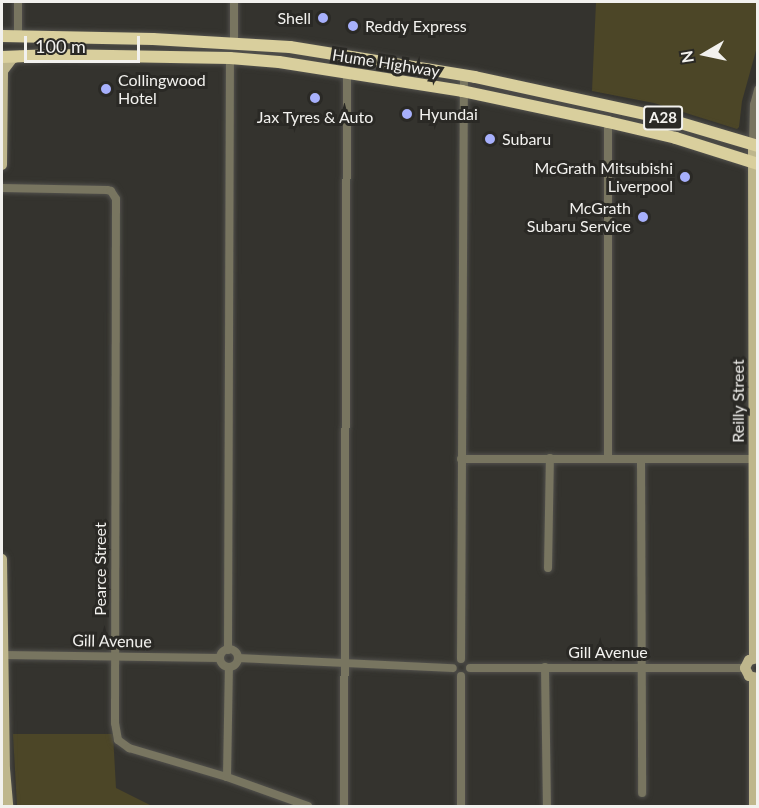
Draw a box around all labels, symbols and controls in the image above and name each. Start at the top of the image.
place label: Shell [278,8,311,28]
marker: Shell [316,11,330,25]
place label: Reddy Express [365,16,467,36]
marker: Reddy Express [346,19,360,33]
scale bar [27,24,142,62]
north arrow [675,24,735,84]
text: 100 m [35,35,86,57]
street label: Hume Highway [331,45,441,81]
text: N [676,49,697,64]
place label: Collingwood Hotel [118,70,206,108]
marker: Collingwood Hotel [99,82,113,96]
marker: Jax Tyres & Auto [308,91,322,105]
place label: Hyundai [419,104,478,124]
road number: A28 [642,106,684,130]
place label: Jax Tyres & Auto [256,107,374,127]
marker: Hyundai [400,107,414,121]
place label: Subaru [502,129,551,149]
marker: Subaru [483,132,497,146]
place label: McGrath Mitsubishi Liverpool [534,158,673,196]
marker: McGrath Mitsubishi Liverpool [678,170,692,184]
place label: McGrath Subaru Service [527,198,631,236]
marker: McGrath Subaru Service [636,210,650,224]
street label: Reilly Street [728,359,748,443]
street label: Pearce Street [90,522,110,616]
street label: Gill Avenue [72,631,152,651]
street label: Gill Avenue [568,642,648,662]

